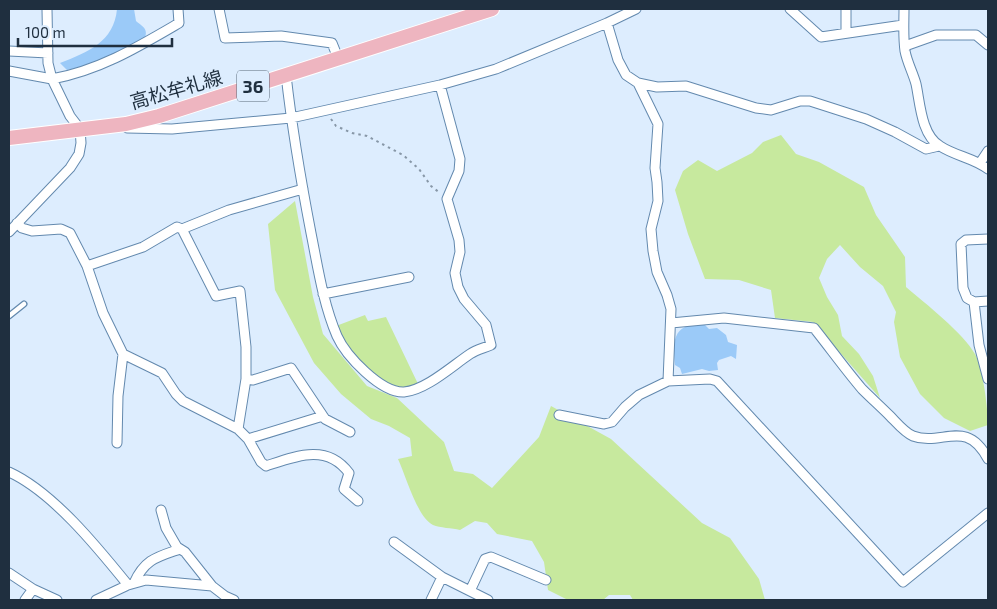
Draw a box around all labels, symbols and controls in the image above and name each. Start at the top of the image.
scale bar [18,15,171,47]
text: 100 m [25,23,66,41]
street label: 高松牟礼線 [127,65,225,113]
road number: 36 [237,70,269,102]

